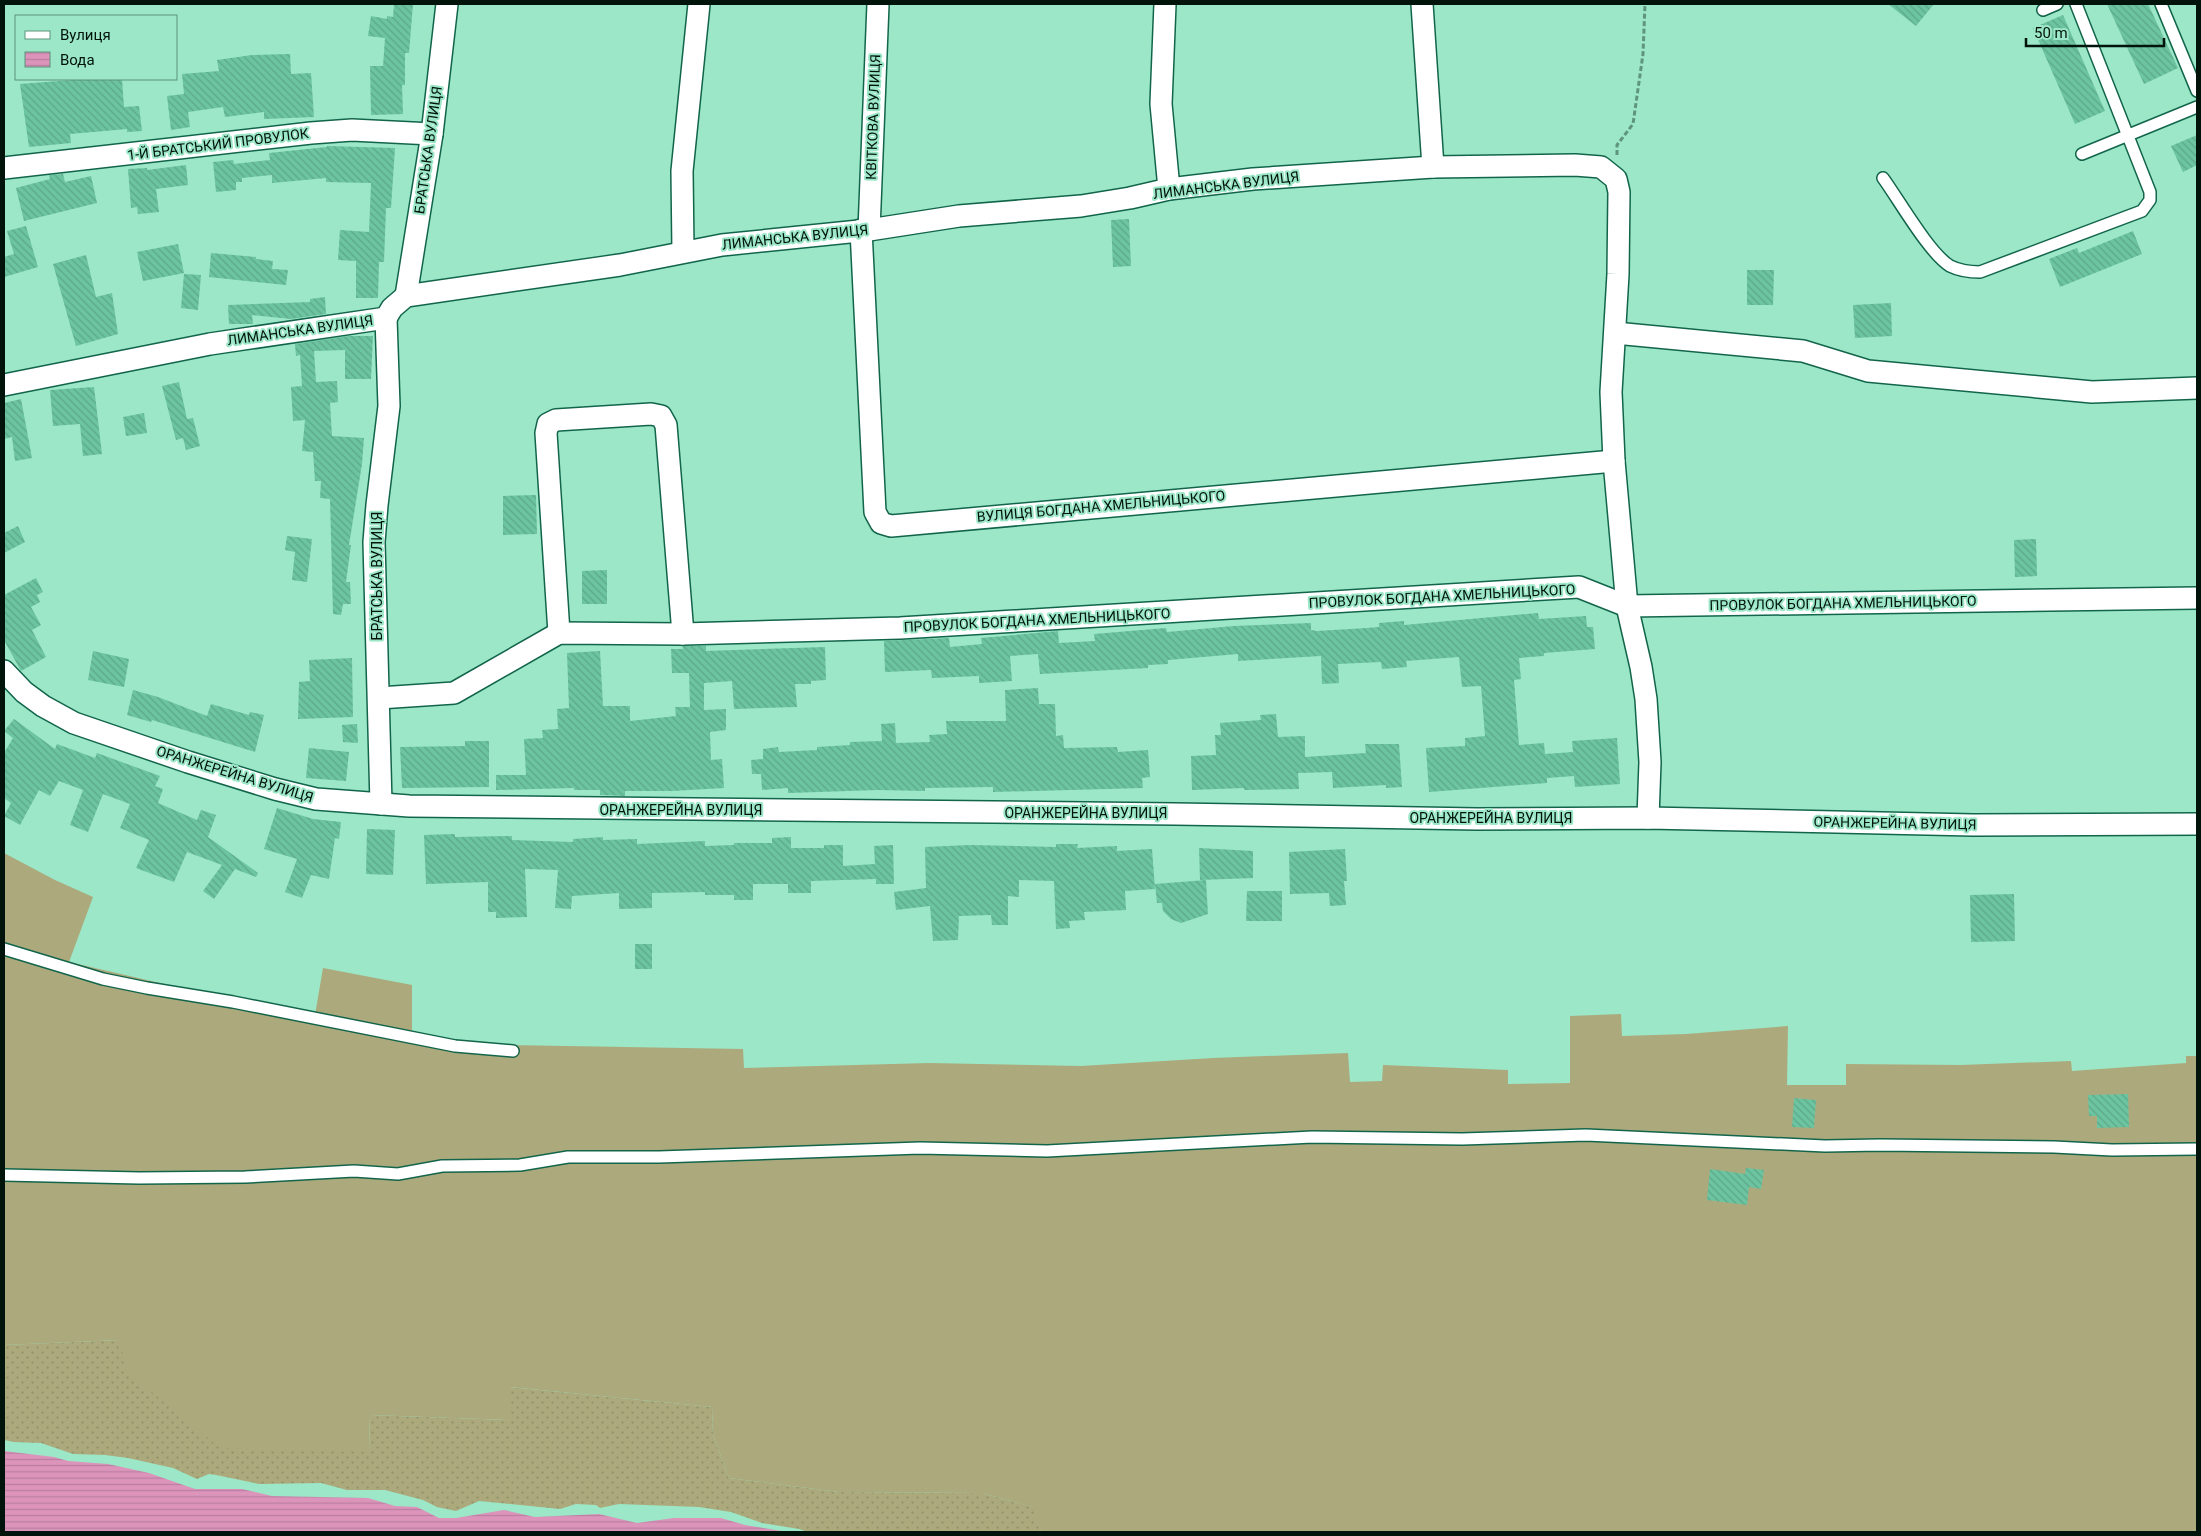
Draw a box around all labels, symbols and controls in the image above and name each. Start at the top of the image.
legend [15,15,178,80]
scale bar [2026,15,2164,47]
text: 50 m [2034,24,2068,42]
text: Вулиця [60,26,111,44]
text: Вода [60,51,95,69]
street label: КВІТКОВА ВУЛИЦЯ [863,54,883,180]
street label: БРАТСЬКА ВУЛИЦЯ [411,85,445,215]
street label: 1-Й БРАТСЬКИЙ ПРОВУЛОК [126,125,310,163]
street label: ЛИМАНСЬКА ВУЛИЦЯ [1152,168,1300,202]
street label: ЛИМАНСЬКА ВУЛИЦЯ [721,221,869,253]
street label: ЛИМАНСЬКА ВУЛИЦЯ [226,312,374,348]
street label: ВУЛИЦЯ БОГДАНА ХМЕЛЬНИЦЬКОГО [976,487,1226,525]
street label: БРАТСЬКА ВУЛИЦЯ [369,512,385,640]
street label: ПРОВУЛОК БОГДАНА ХМЕЛЬНИЦЬКОГО [1308,581,1576,611]
street label: ПРОВУЛОК БОГДАНА ХМЕЛЬНИЦЬКОГО [1709,593,1977,613]
street label: ПРОВУЛОК БОГДАНА ХМЕЛЬНИЦЬКОГО [903,605,1171,635]
street label: ОРАНЖЕРЕЙНА ВУЛИЦЯ [155,743,315,805]
street label: ОРАНЖЕРЕЙНА ВУЛИЦЯ [599,802,763,818]
street label: ОРАНЖЕРЕЙНА ВУЛИЦЯ [1004,805,1168,821]
street label: ОРАНЖЕРЕЙНА ВУЛИЦЯ [1409,810,1573,826]
street label: ОРАНЖЕРЕЙНА ВУЛИЦЯ [1813,814,1977,832]

